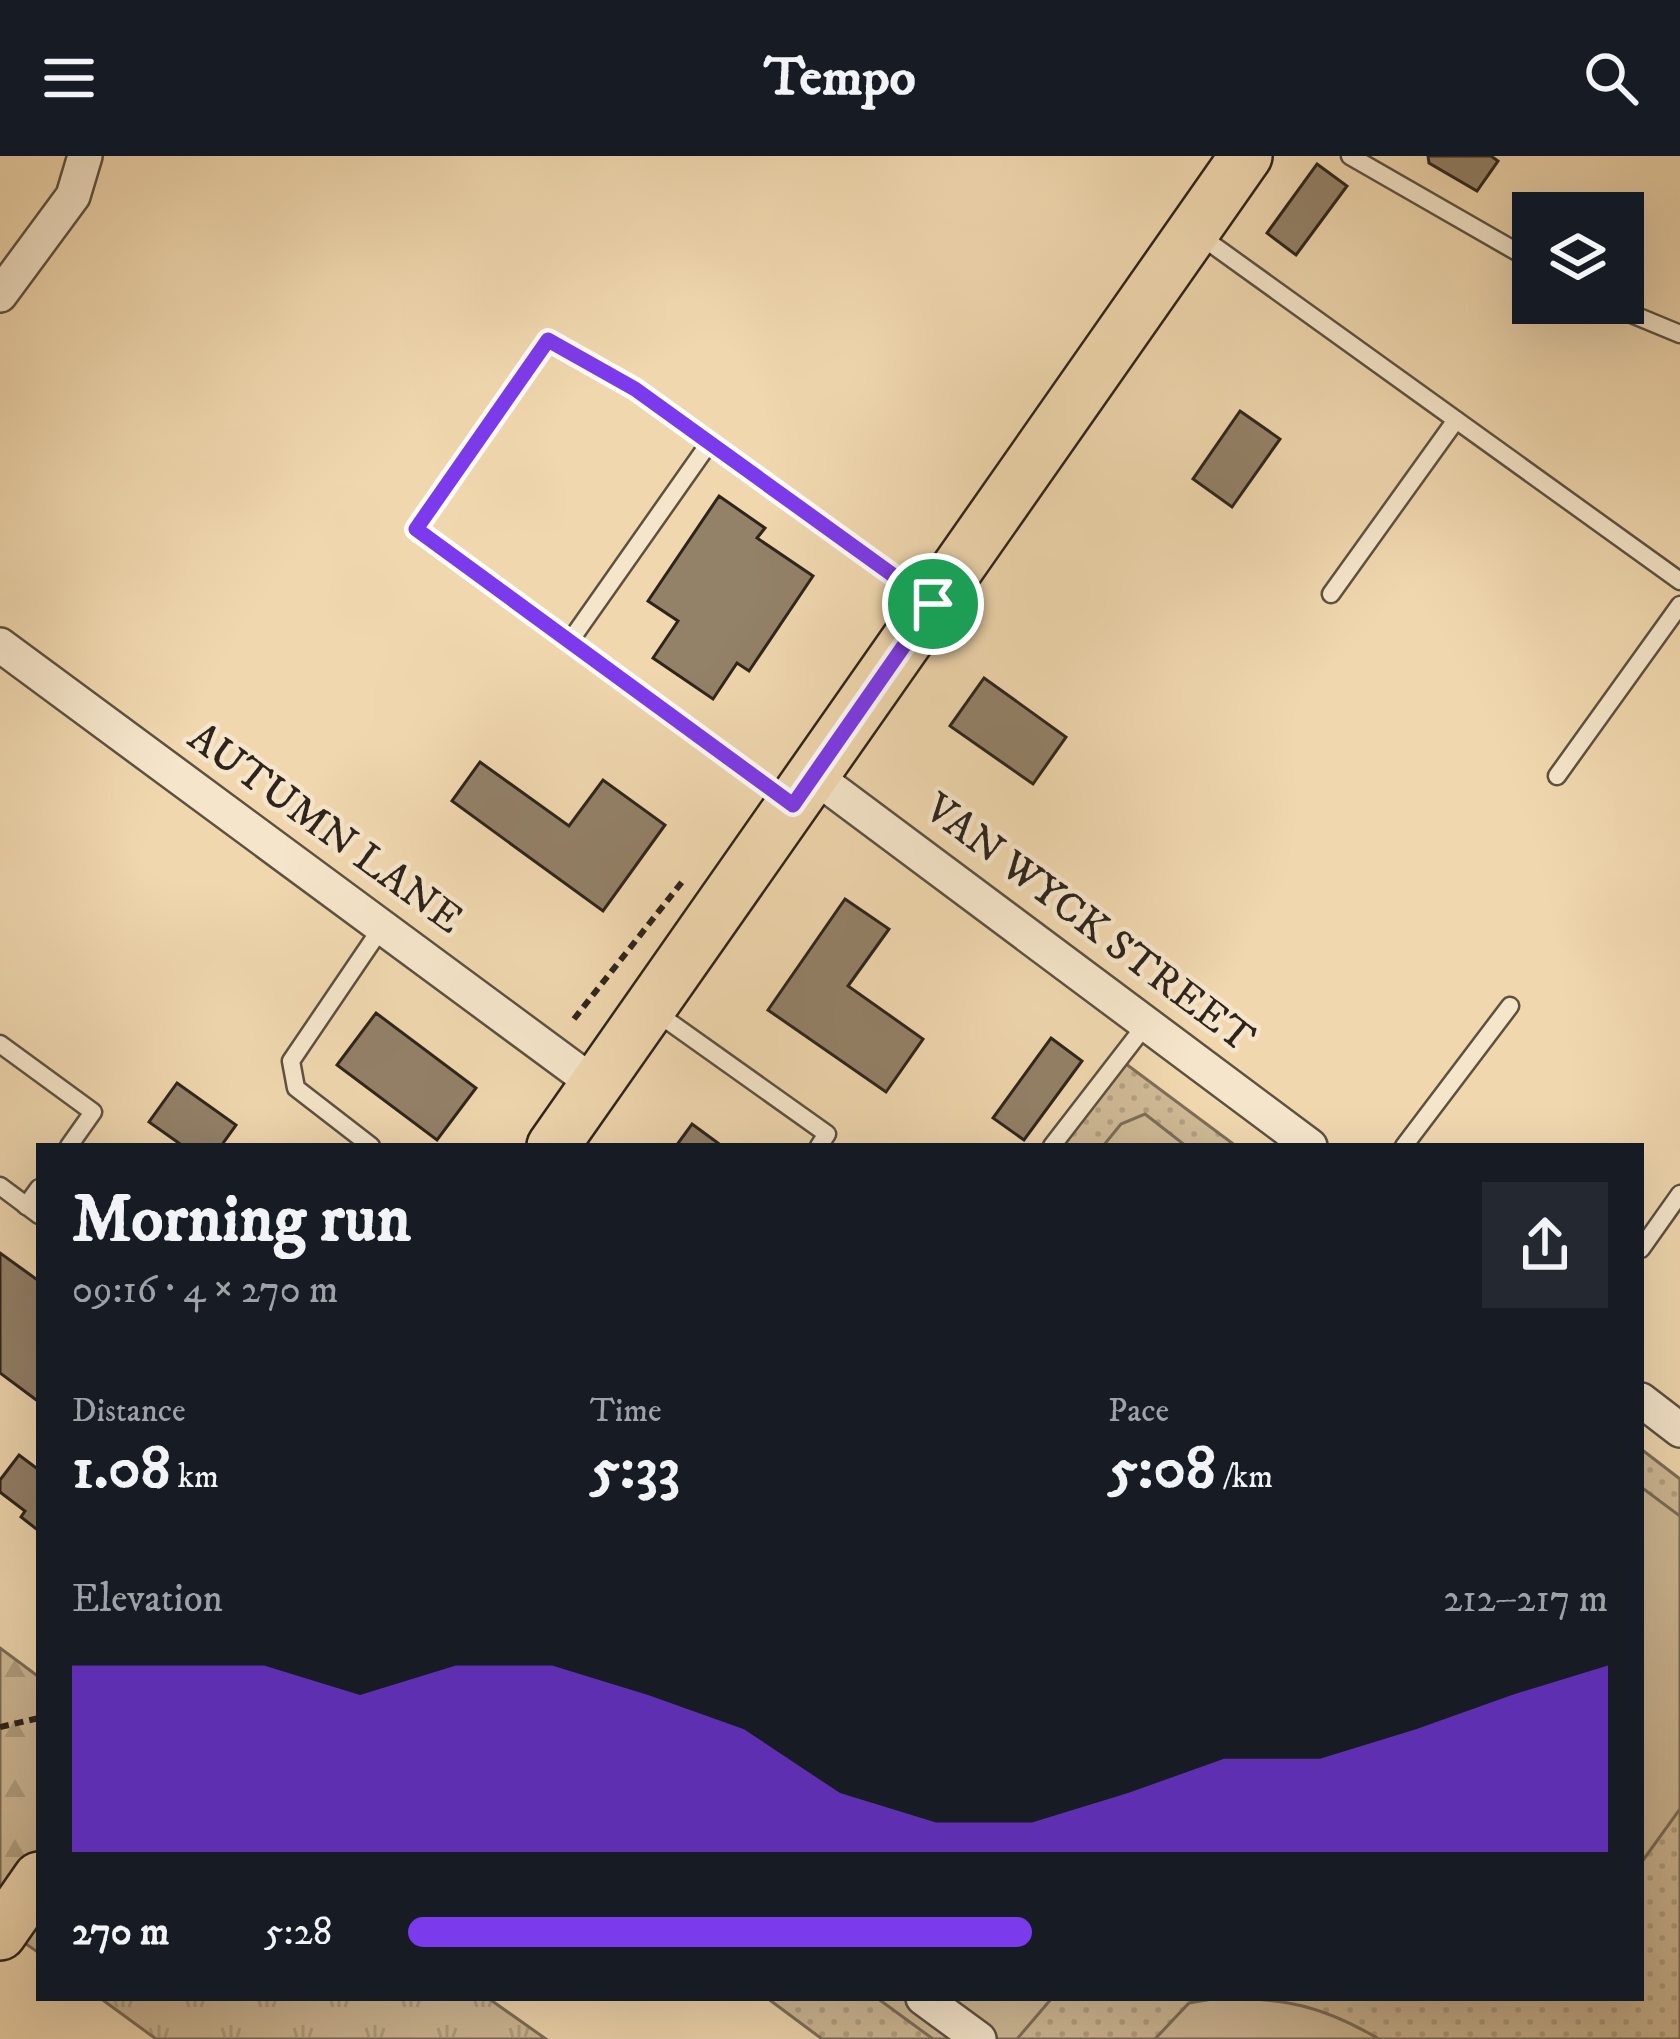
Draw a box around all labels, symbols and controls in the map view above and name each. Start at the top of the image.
icon: menu [36,45,102,111]
text: Tempo [764,45,916,112]
icon: search [1578,45,1644,111]
map controls [1512,192,1644,324]
button: layers [1512,192,1644,324]
pin [882,553,984,655]
icon: arrive [900,571,966,637]
street label: AUTUMN LANE [178,712,472,946]
street label: VAN WYCK STREET [913,782,1264,1065]
text: Morning run [72,1180,411,1262]
button: share [1482,1182,1608,1308]
text: 09:16 · 4 × 270 m [72,1266,338,1315]
text: Distance [72,1391,186,1432]
text: Time [590,1391,662,1432]
text: Pace [1108,1391,1169,1432]
text: 1.08 [72,1432,171,1507]
text: 5:33 [590,1432,680,1507]
text: 5:08 [1108,1432,1216,1507]
text: km [171,1457,219,1498]
text: /km [1216,1457,1273,1498]
text: Elevation [72,1575,223,1624]
text: 212–217 m [1443,1575,1608,1624]
text: 270 m [72,1908,169,1957]
text: 5:28 [264,1908,332,1957]

